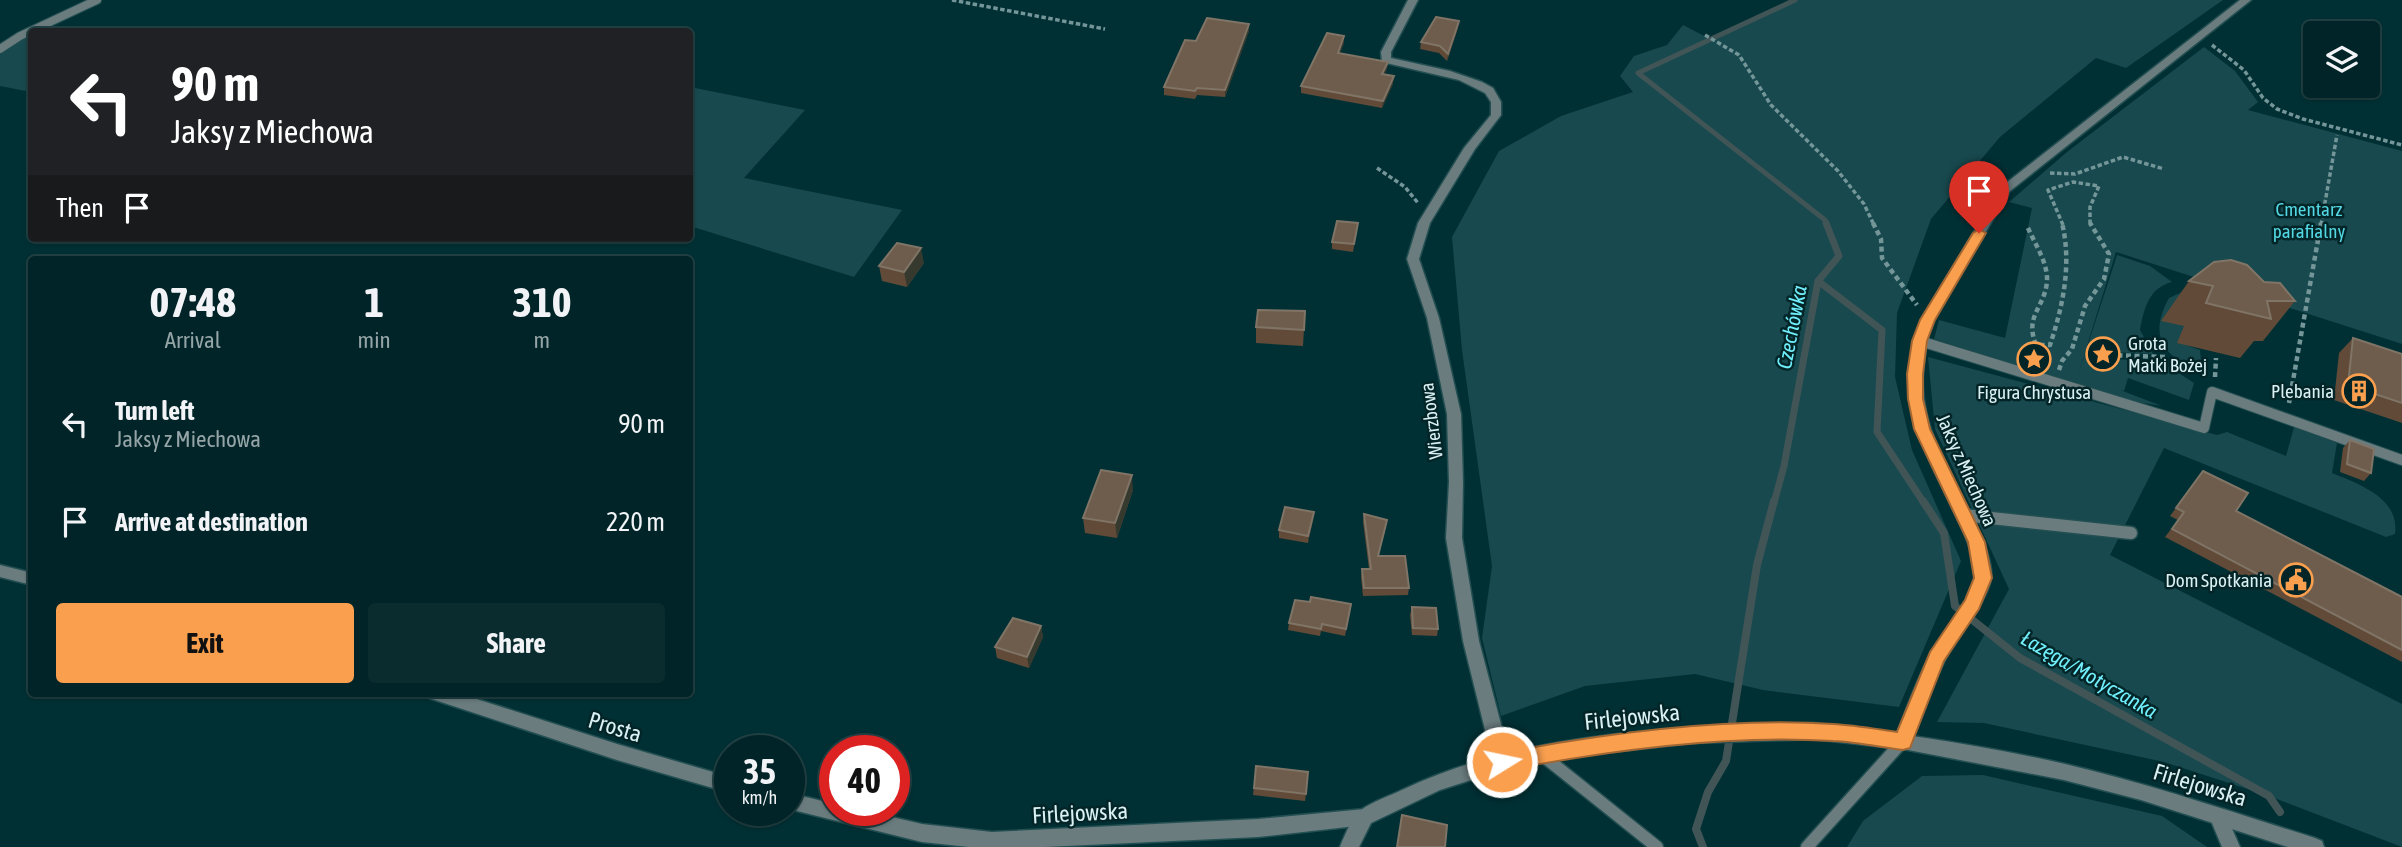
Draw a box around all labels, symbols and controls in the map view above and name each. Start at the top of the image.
map controls [2303,21,2380,98]
button: layers [2303,21,2380,98]
text: 90 m [171,55,259,111]
icon: left [56,56,147,147]
text: Jaksy z Miechowa [171,113,374,150]
pin [1949,161,2009,233]
icon: arrive [1960,172,1998,210]
icon: arrive [118,189,156,227]
text: Then [56,193,104,223]
park label: Cmentarz parafialny [2273,198,2345,242]
text: 07:48 [150,278,236,326]
text: 1 [364,278,384,326]
text: 310 [512,278,571,326]
water label: Czechówka [1771,283,1811,371]
text: Arrival [165,327,221,353]
text: min [358,327,391,353]
text: m [534,327,550,353]
place label: Grota Matki Bożej [2128,332,2207,376]
place icon: Grota Matki Bożej [2084,335,2122,373]
place icon: Figura Chrystusa [2015,340,2053,378]
building icon: Plebania [2340,372,2378,410]
place label: Plebania [2271,380,2334,402]
street label: Wierzbowa [1415,381,1447,461]
place label: Figura Chrystusa [1977,381,2091,403]
text: Turn left [115,396,195,426]
icon: left [56,405,94,443]
text: 90 m [618,409,665,439]
street label: Jaksy z Miechowa [1932,410,2002,530]
text: Jaksy z Miechowa [115,426,261,452]
icon: arrive [56,503,94,541]
text: Arrive at destination [115,507,308,537]
text: 220 m [606,507,665,537]
public building icon: Dom Spotkania [2277,561,2315,599]
place label: Dom Spotkania [2165,569,2272,591]
button: Exit [56,603,354,683]
button: Share [368,603,665,683]
water label: Łazęga/Motyczanka [2017,626,2162,723]
street label: Firlejowska [1583,699,1681,735]
street label: Prosta [585,707,645,747]
position arrow [1465,725,1539,799]
speed limit sign: 40 [819,735,910,826]
text: 35 [743,751,776,791]
street label: Firlejowska [2150,759,2250,811]
text: km/h [742,787,777,808]
street label: Firlejowska [1031,798,1129,828]

